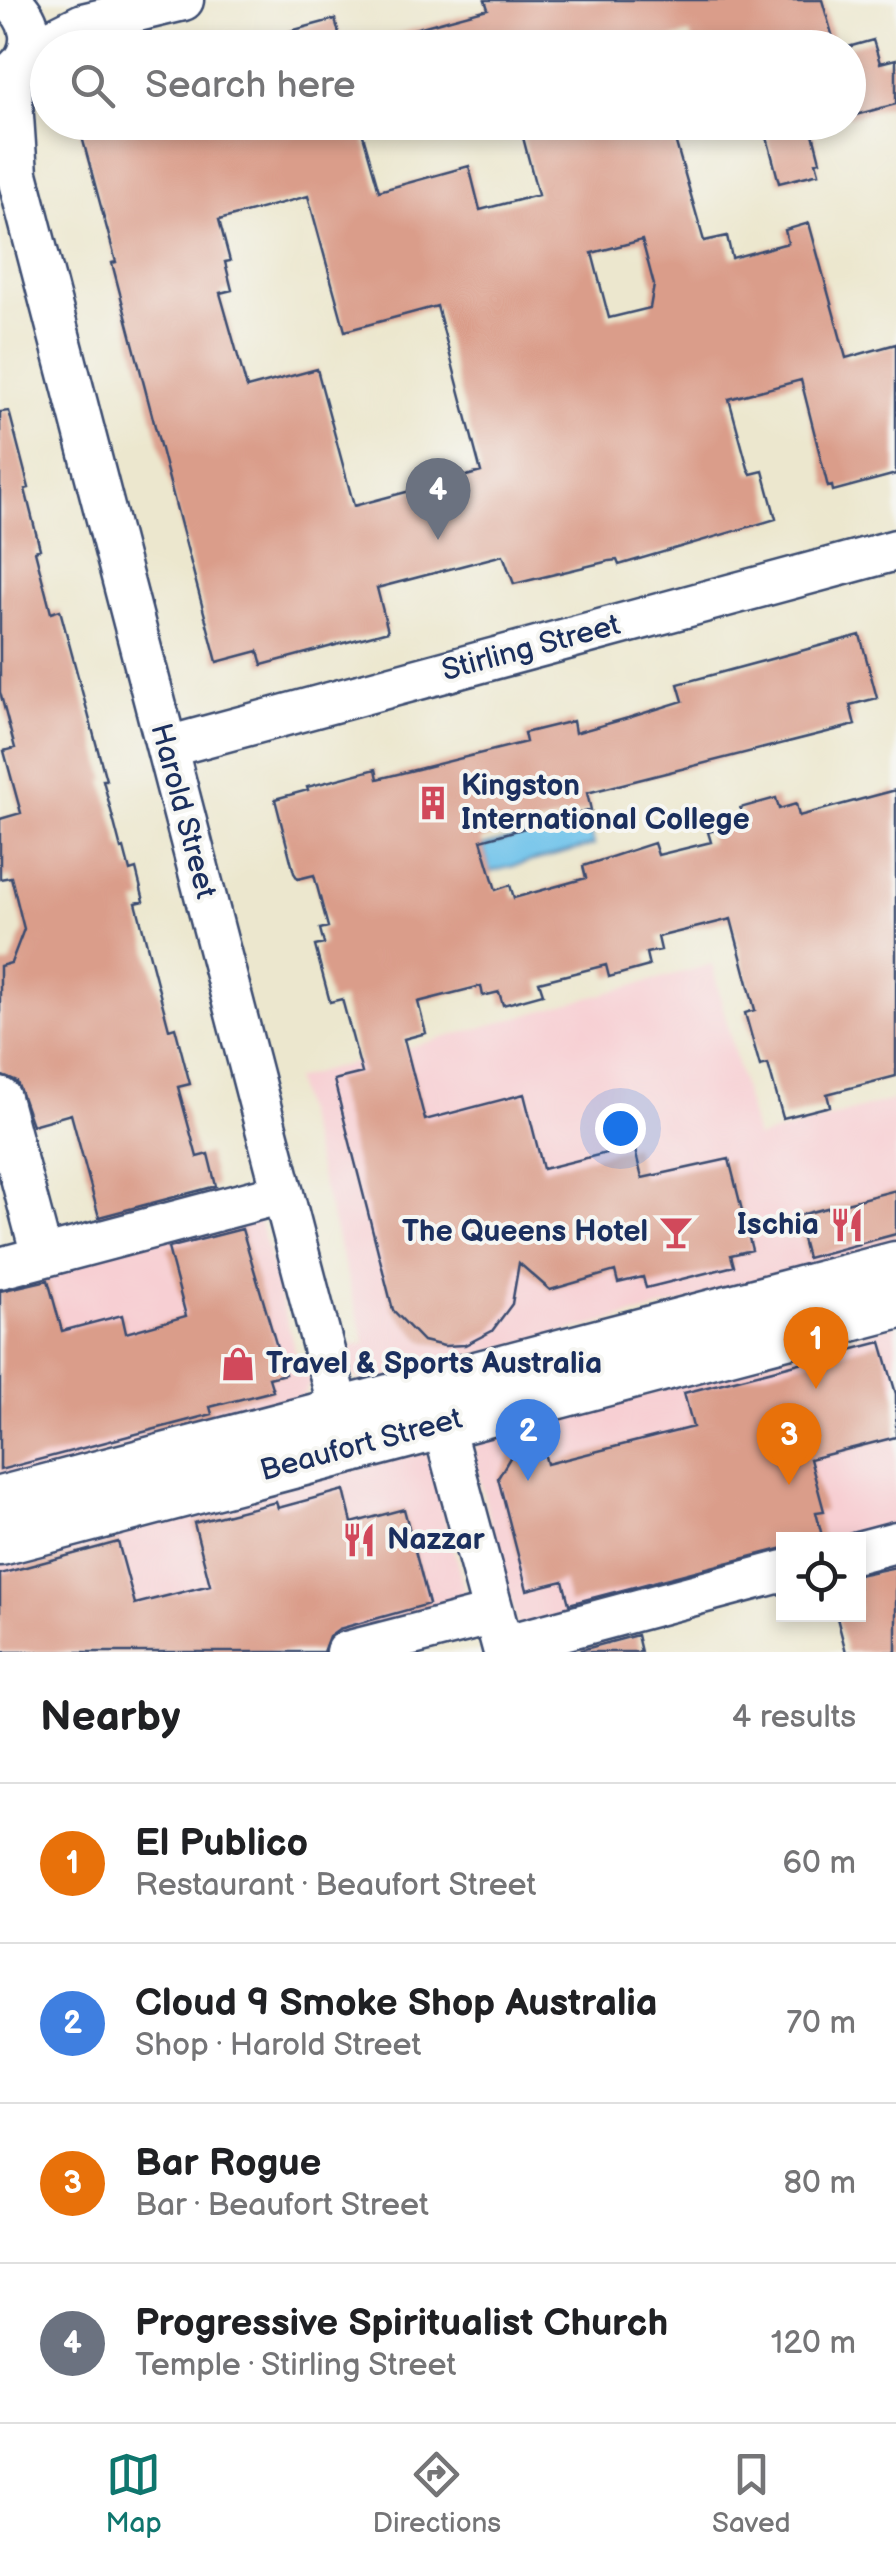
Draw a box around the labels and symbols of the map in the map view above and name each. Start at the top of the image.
pin: 4 [406,458,470,540]
street label: Stirling Street [438,607,624,689]
street label: Harold Street [142,720,224,902]
place label: Kingston International College [461,768,750,838]
building icon: Kingston International College [414,784,452,822]
your location [595,1103,646,1154]
restaurant icon: Ischia [828,1206,866,1244]
place label: Ischia [737,1207,819,1243]
bar icon: The Queens Hotel [657,1213,695,1251]
place label: The Queens Hotel [402,1214,648,1250]
pin: 1 [784,1306,848,1389]
shop icon: Travel & Sports Australia [219,1345,257,1383]
place label: Travel & Sports Australia [266,1346,602,1382]
pin: 2 [496,1398,560,1481]
street label: Beaufort Street [256,1401,466,1489]
pin: 3 [756,1402,822,1485]
restaurant icon: Nazzar [340,1521,378,1559]
place label: Nazzar [387,1522,486,1558]

